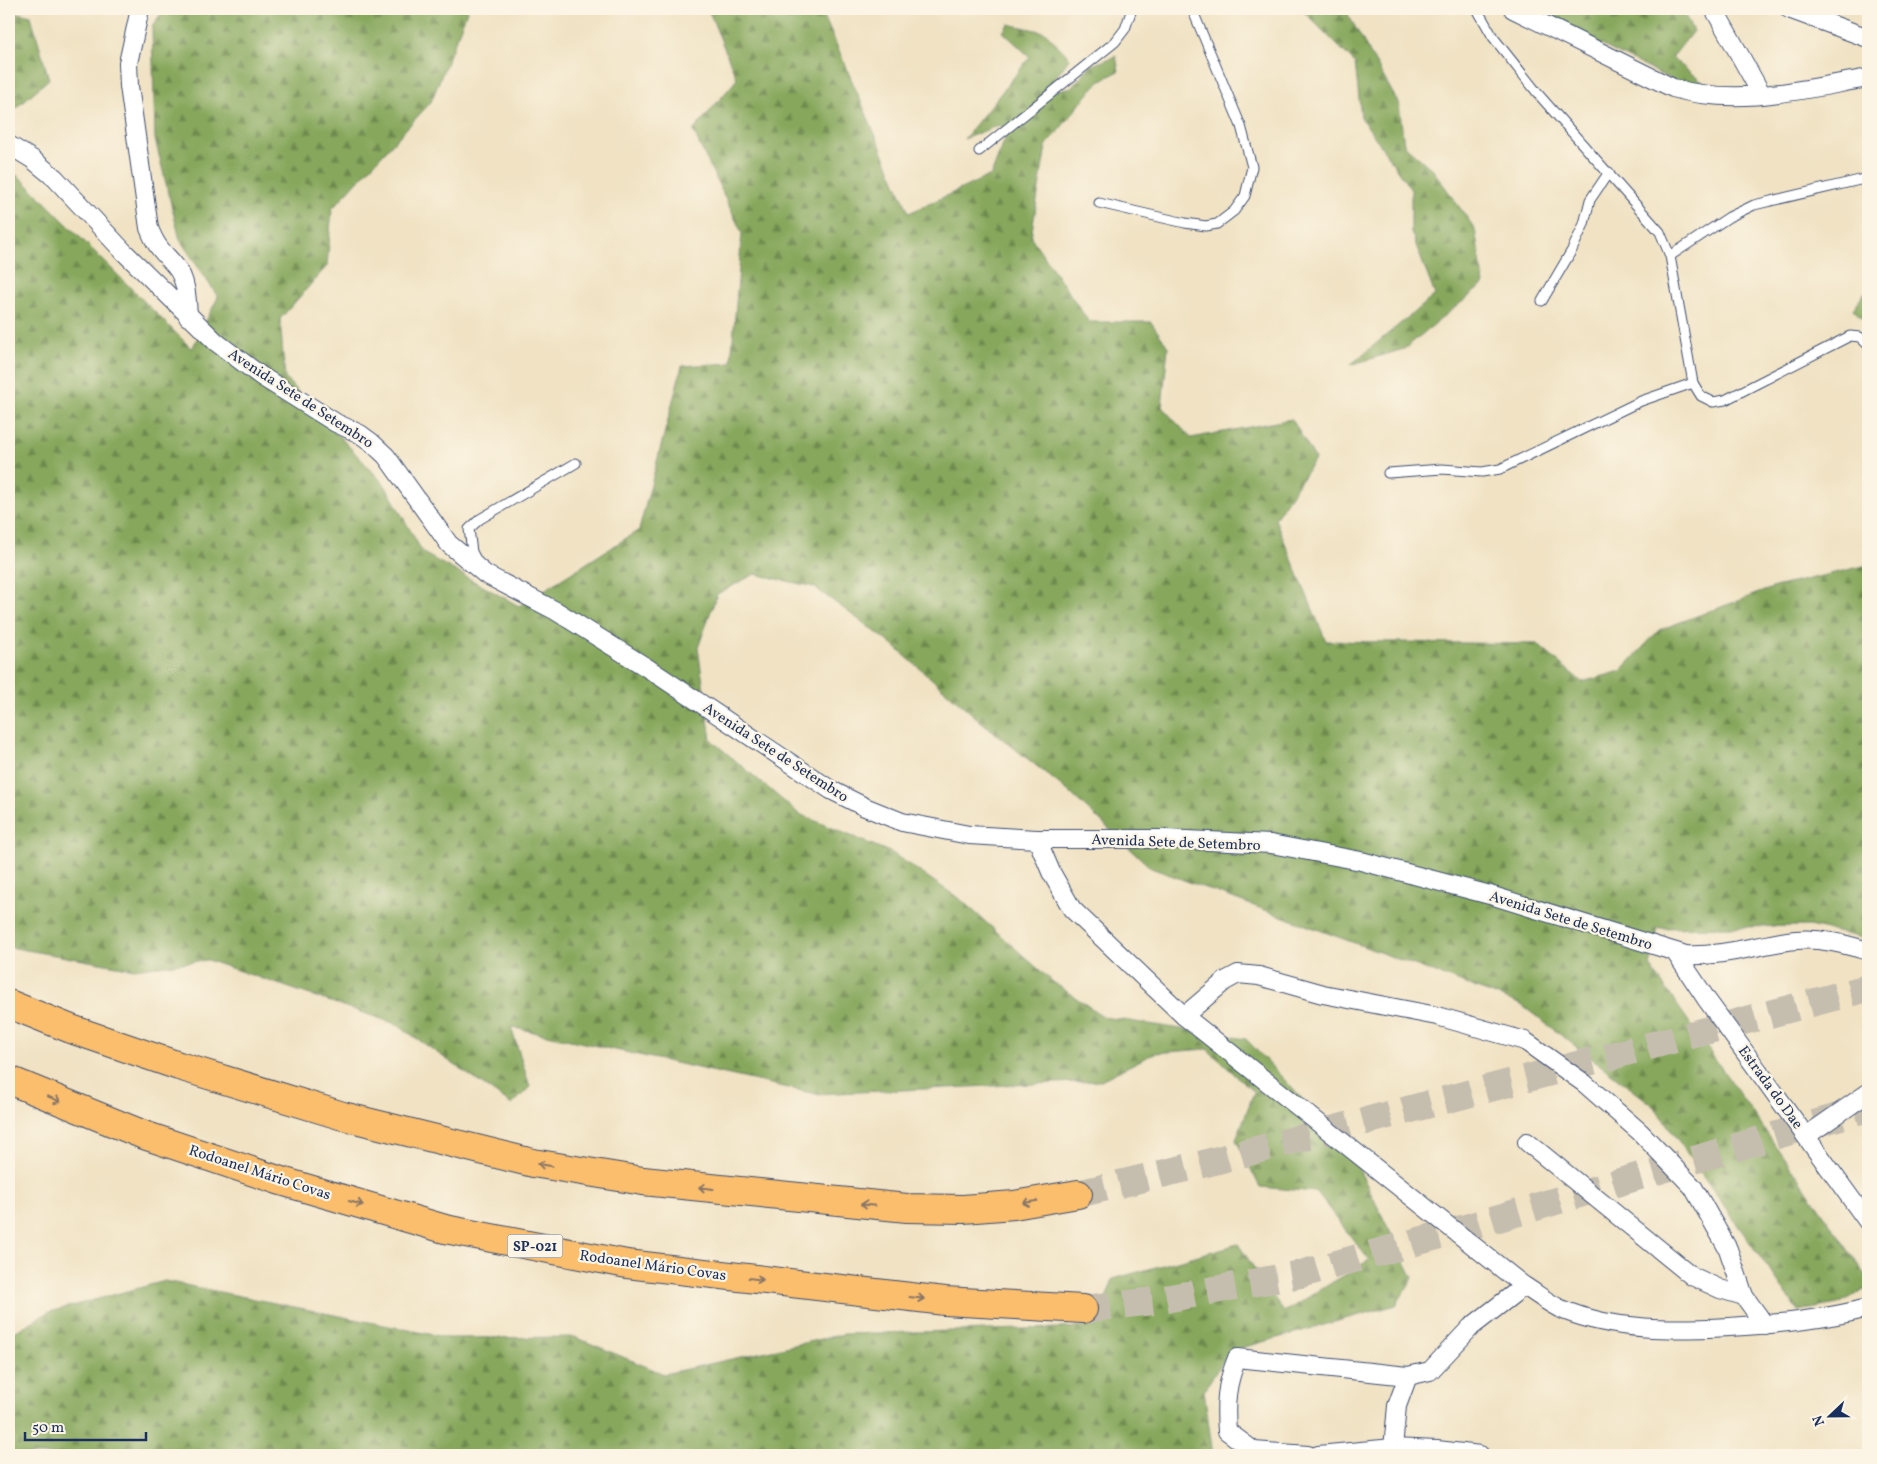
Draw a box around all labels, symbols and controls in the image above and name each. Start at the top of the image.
street label: Avenida Sete de Setembro [223,344,377,454]
street label: Avenida Sete de Setembro [698,698,852,808]
street label: Avenida Sete de Setembro [1091,830,1261,857]
street label: Avenida Sete de Setembro [1486,887,1655,956]
street label: Estrada do Dae [1732,1042,1807,1134]
one-way arrow [46,1094,61,1104]
street label: Rodoanel Mário Covas [186,1141,333,1206]
one-way arrow [537,1160,553,1170]
one-way arrow [698,1183,714,1193]
one-way arrow [348,1198,364,1208]
one-way arrow [1022,1198,1038,1208]
one-way arrow [860,1200,876,1209]
road number: SP-021 [508,1234,562,1258]
street label: Rodoanel Mário Covas [578,1246,728,1287]
one-way arrow [747,1274,763,1284]
one-way arrow [909,1293,925,1303]
north arrow [1804,1392,1854,1442]
scale bar [25,1409,146,1441]
text: N [1809,1412,1830,1429]
text: 50 m [32,1418,64,1439]

